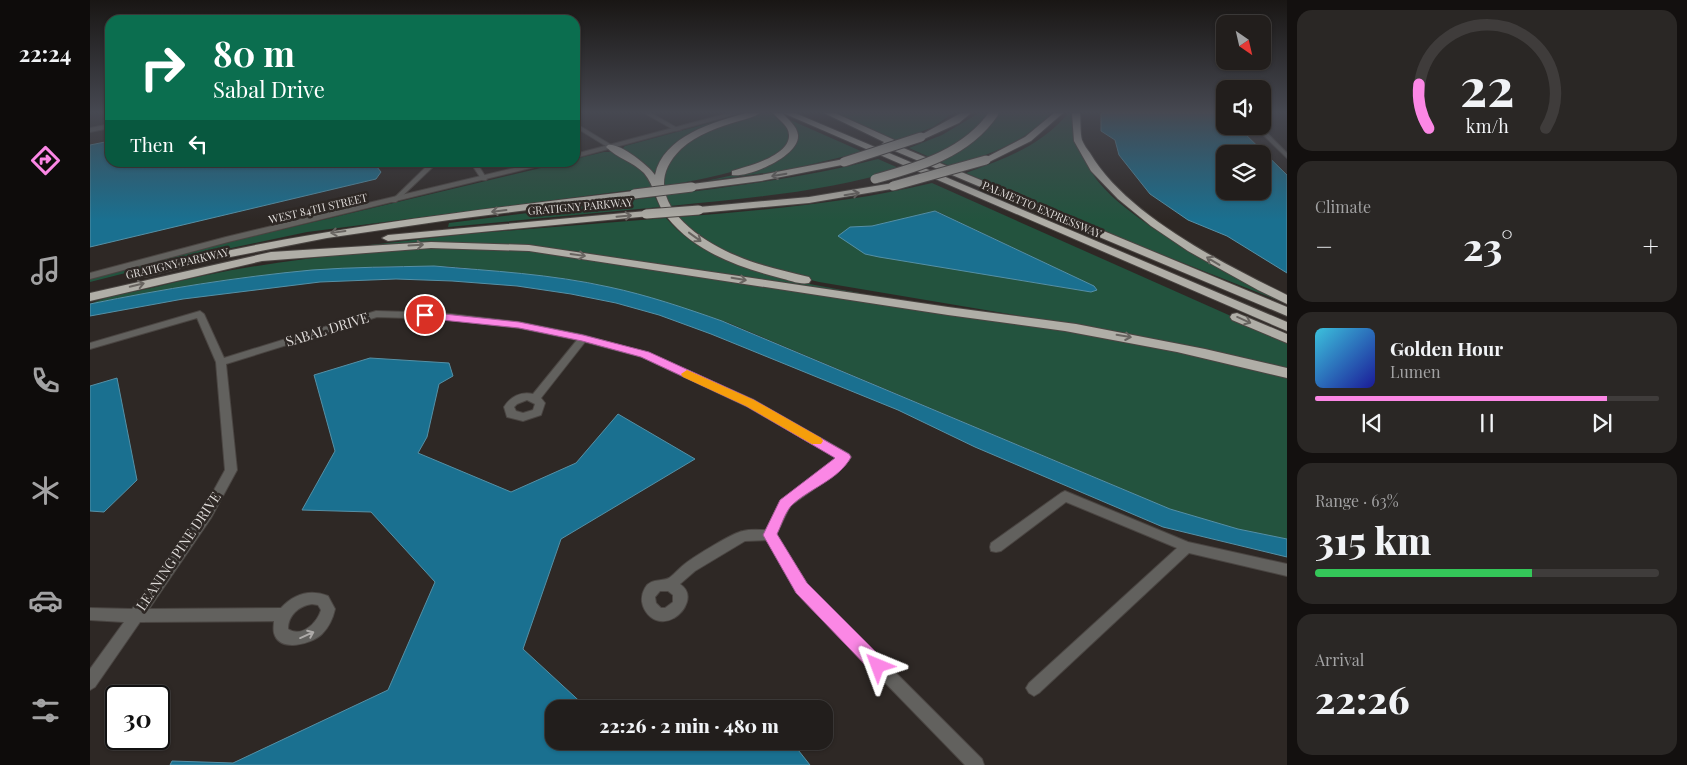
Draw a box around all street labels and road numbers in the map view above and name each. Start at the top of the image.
street label: PALMETTO EXPRESSWAY [980,177,1104,241]
street label: WEST 84TH STREET [266,189,369,227]
street label: GRATIGNY PARKWAY [527,194,634,218]
street label: GRATIGNY PARKWAY [124,244,230,282]
street label: SABAL DRIVE [283,307,371,351]
street label: LEANING PINE DRIVE [131,488,225,614]

